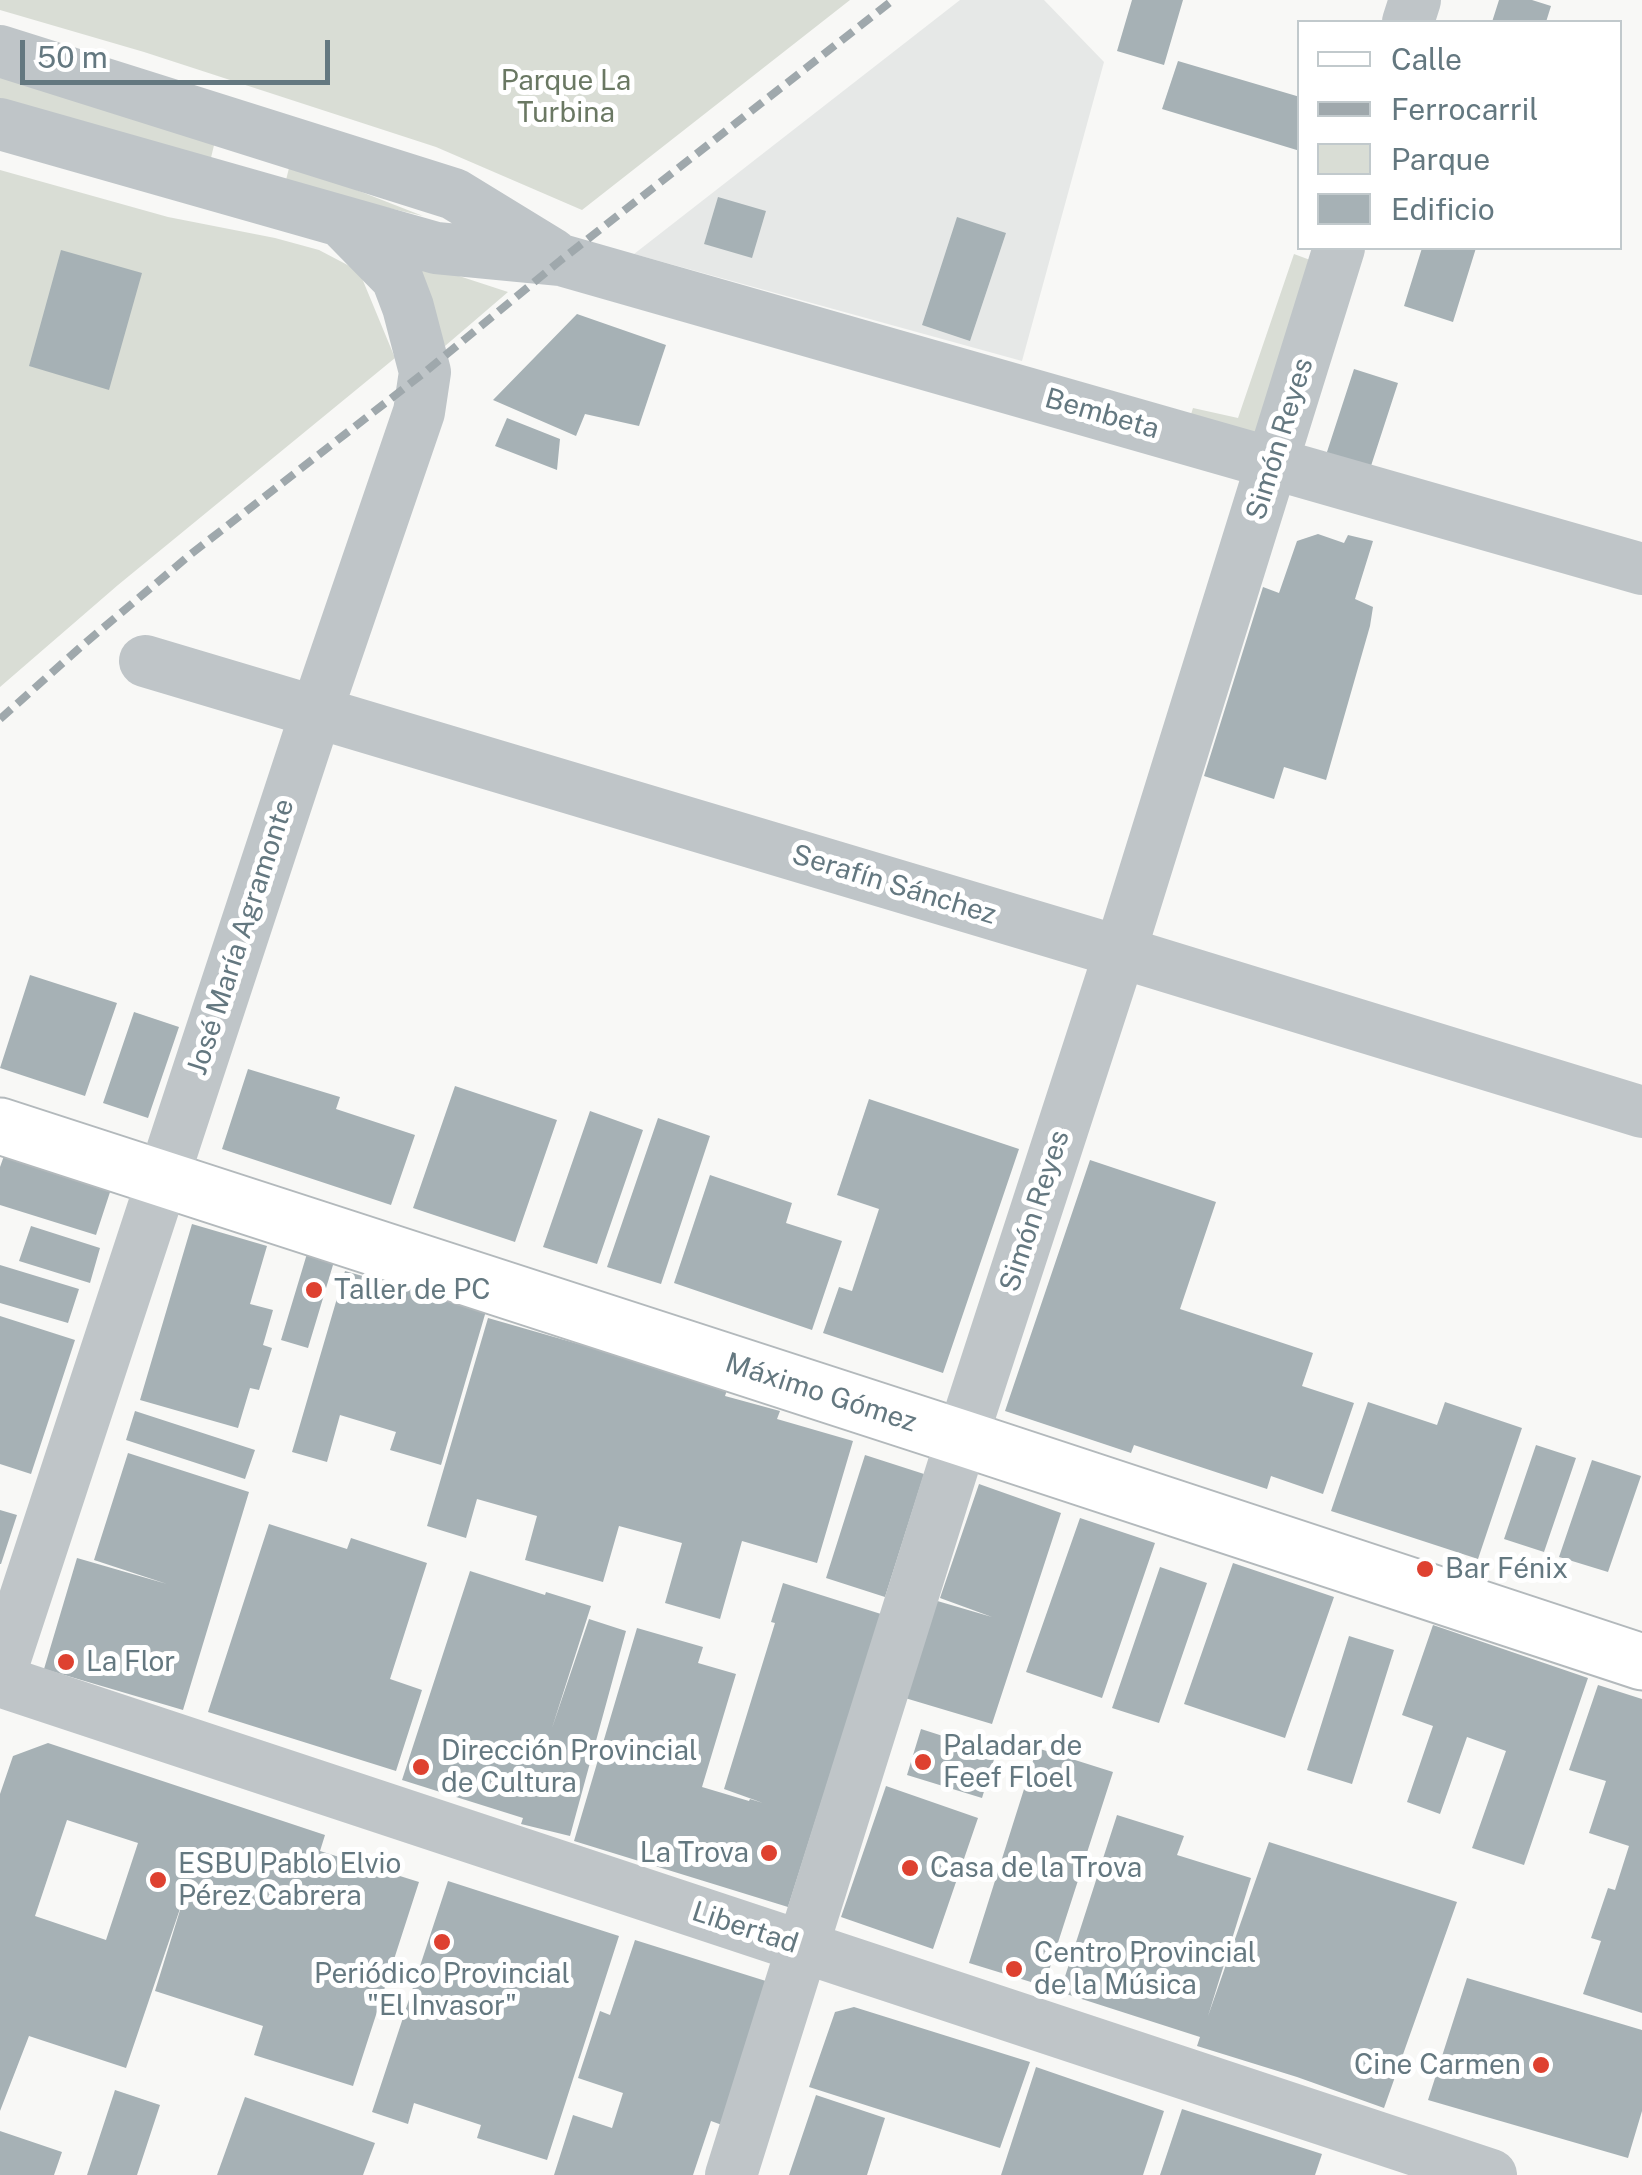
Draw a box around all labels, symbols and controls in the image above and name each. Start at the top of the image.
scale bar [25,20,335,82]
legend [1297,20,1622,250]
text: 50 m [37,39,108,75]
text: Calle [1391,41,1462,77]
park label: Parque La Turbina [501,64,631,130]
text: Ferrocarril [1391,91,1538,127]
text: Parque [1391,141,1490,177]
text: Edificio [1391,191,1495,227]
street label: Simón Reyes [1239,354,1321,524]
street label: Bembeta [1041,382,1163,446]
street label: José María Agramonte [180,795,302,1079]
street label: Serafín Sánchez [788,838,1000,932]
street label: Simón Reyes [993,1126,1077,1296]
place label: Taller de PC [334,1273,490,1307]
marker: Taller de PC [303,1279,325,1301]
street label: Máximo Gómez [721,1346,921,1440]
place label: Bar Fénix [1445,1552,1568,1586]
marker: Bar Fénix [1414,1558,1436,1580]
place label: La Flor [86,1645,175,1679]
marker: La Flor [55,1651,77,1673]
place label: Paladar de Feef Floel [943,1729,1082,1795]
place label: Dirección Provincial de Cultura [441,1734,697,1800]
marker: Paladar de Feef Floel [912,1751,934,1773]
marker: Dirección Provincial de Cultura [410,1756,432,1778]
place label: La Trova [640,1836,749,1870]
marker: La Trova [758,1842,780,1864]
place label: ESBU Pablo Elvio Pérez Cabrera [178,1847,401,1913]
place label: Casa de la Trova [930,1851,1142,1885]
marker: Casa de la Trova [899,1857,921,1879]
marker: ESBU Pablo Elvio Pérez Cabrera [147,1869,169,1891]
street label: Libertad [688,1895,802,1961]
marker: Periódico Provincial "El Invasor" [431,1931,453,1953]
place label: Centro Provincial de la Música [1034,1936,1256,2002]
place label: Periódico Provincial "El Invasor" [314,1957,570,2023]
marker: Centro Provincial de la Música [1003,1958,1025,1980]
place label: Cine Carmen [1354,2048,1521,2082]
marker: Cine Carmen [1530,2054,1552,2076]

